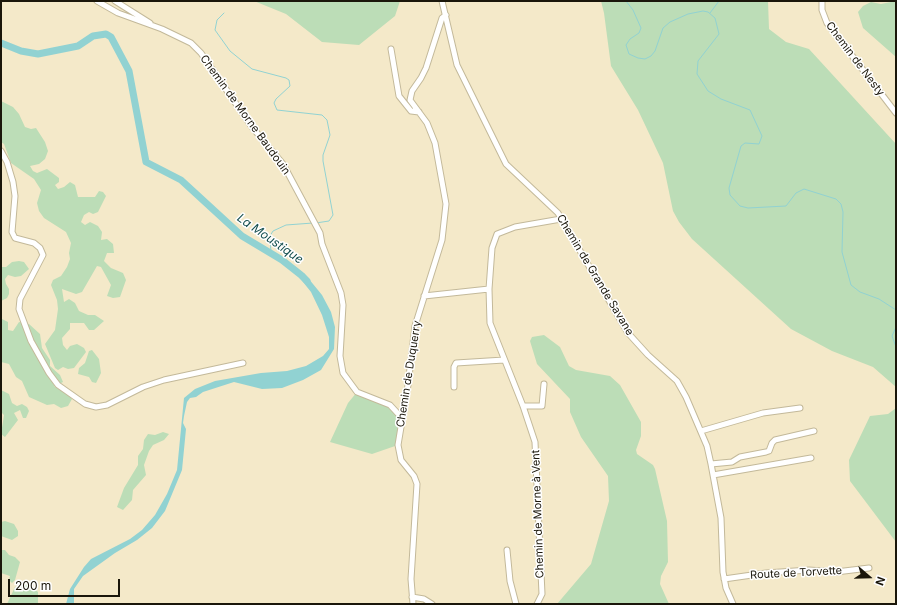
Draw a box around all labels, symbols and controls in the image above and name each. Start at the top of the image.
street label: Chemin de Nesty [823,19,887,99]
street label: Chemin de Morne Baudouin [197,53,293,177]
water label: La Moustique [234,211,306,267]
street label: Chemin de Grande Savane [554,212,636,338]
street label: Chemin de Duquerry [394,320,424,428]
street label: Chemin de Morne à Vent [529,449,547,579]
north arrow [849,557,889,597]
street label: Route de Torvette [750,564,842,582]
scale bar [10,571,122,597]
text: N [872,575,888,587]
text: 200 m [15,578,51,593]

